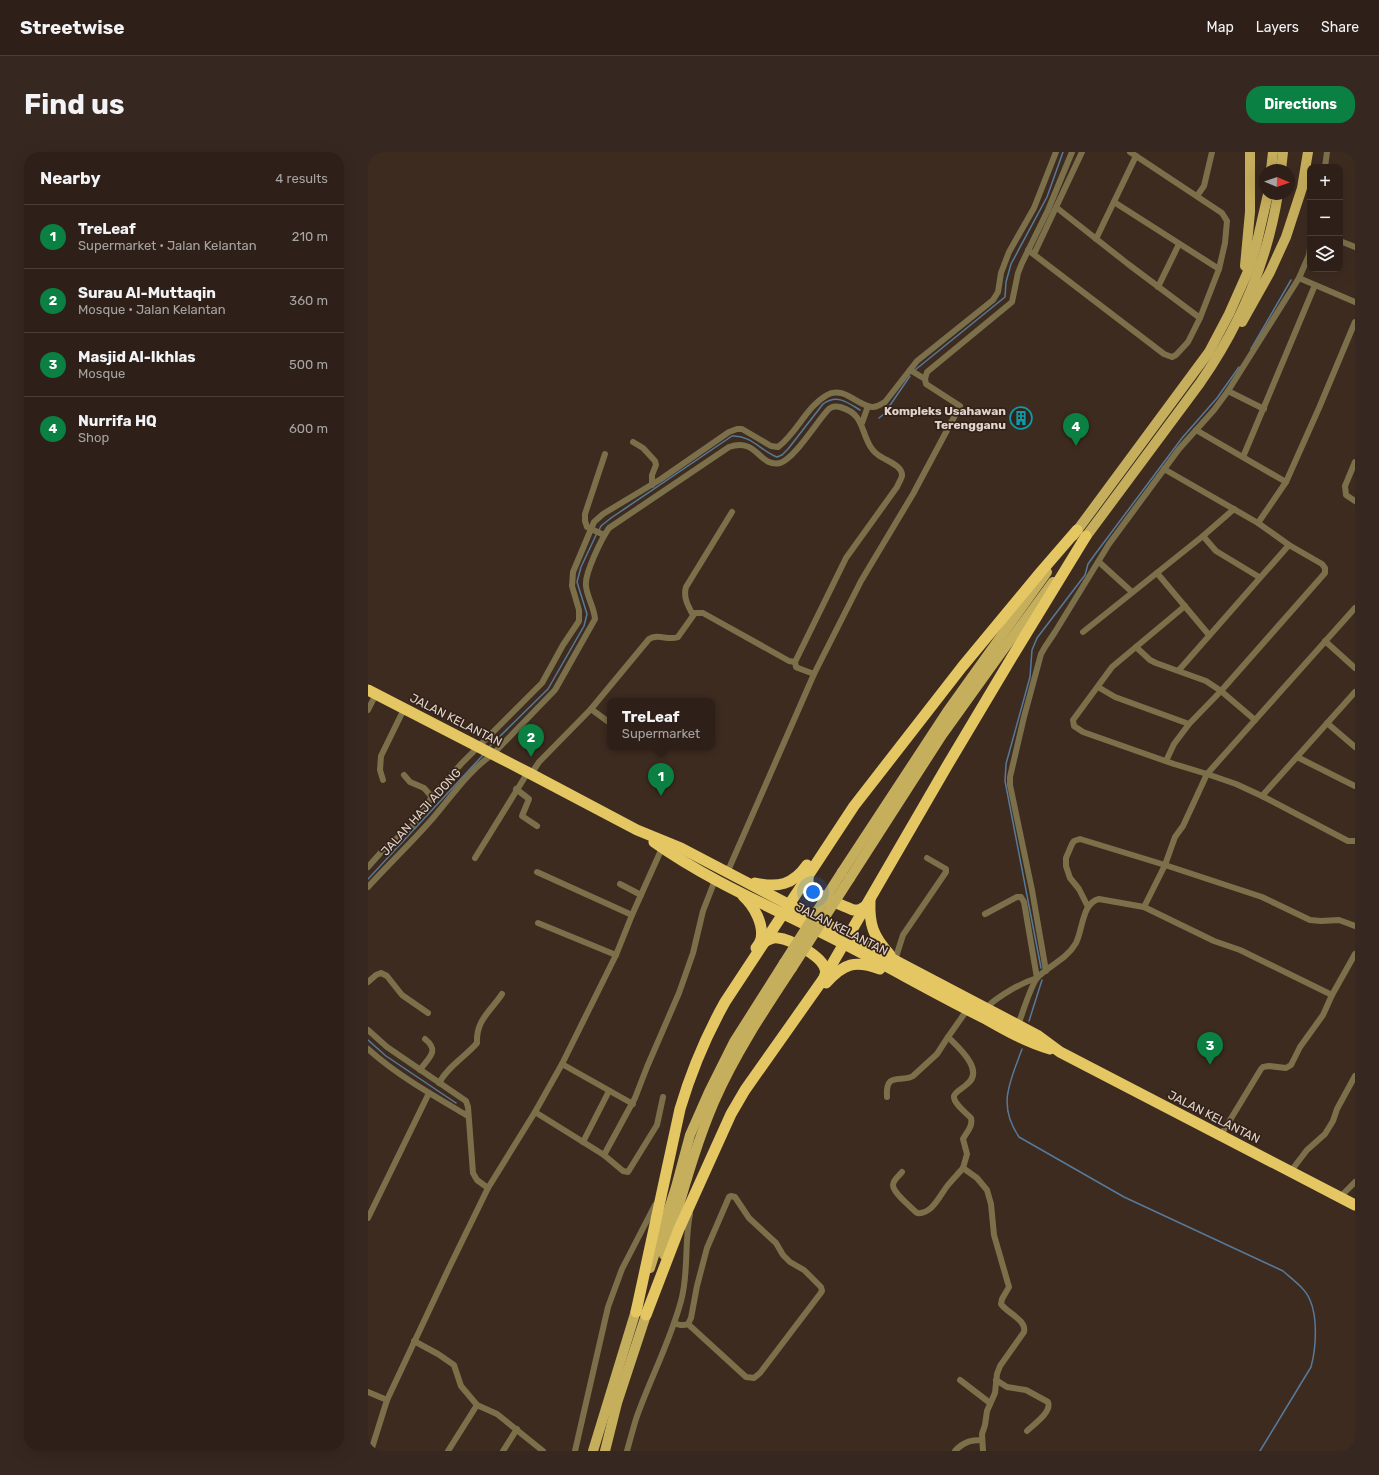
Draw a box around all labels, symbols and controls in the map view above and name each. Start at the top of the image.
text: Streetwise [20,16,125,39]
text: Map [1207,19,1234,36]
text: Layers [1256,19,1299,36]
text: Share [1321,19,1359,36]
button: Directions [1246,86,1355,123]
text: Find us [24,88,124,121]
north arrow [1259,164,1295,200]
map controls [1307,164,1343,272]
button: + [1307,164,1343,200]
text: Nearby [40,168,101,188]
text: 4 results [275,171,328,186]
button: − [1307,200,1343,236]
text: TreLeaf [78,220,136,238]
text: 1 [50,229,56,244]
text: 210 m [292,229,328,244]
button: layers [1307,236,1343,272]
text: Supermarket · Jalan Kelantan [78,238,257,253]
text: Surau Al-Muttaqin [78,284,216,302]
text: 2 [49,293,57,308]
text: 360 m [289,293,328,308]
text: Mosque · Jalan Kelantan [78,302,226,317]
text: Masjid Al-Ikhlas [78,348,196,366]
text: 3 [49,357,57,372]
text: 500 m [289,357,328,372]
text: Mosque [78,366,125,381]
place label: Kompleks Usahawan Terengganu [884,404,1006,432]
building icon: Kompleks Usahawan Terengganu [1008,405,1034,431]
text: Nurrifa HQ [78,412,157,430]
pin: 4 [1063,413,1089,446]
text: 4 [49,421,57,436]
text: 600 m [289,421,328,436]
text: Shop [78,430,109,445]
street label: JALAN KELANTAN [408,691,504,749]
popup [607,698,715,750]
text: TreLeaf [622,708,679,726]
pin: 2 [518,724,544,757]
text: Supermarket [622,726,700,741]
pin: 1 [648,763,674,796]
street label: JALAN HAJI ADONG [378,766,464,858]
your location [803,882,823,902]
street label: JALAN KELANTAN [794,900,890,958]
pin: 3 [1197,1032,1223,1065]
street label: JALAN KELANTAN [1166,1088,1262,1146]

